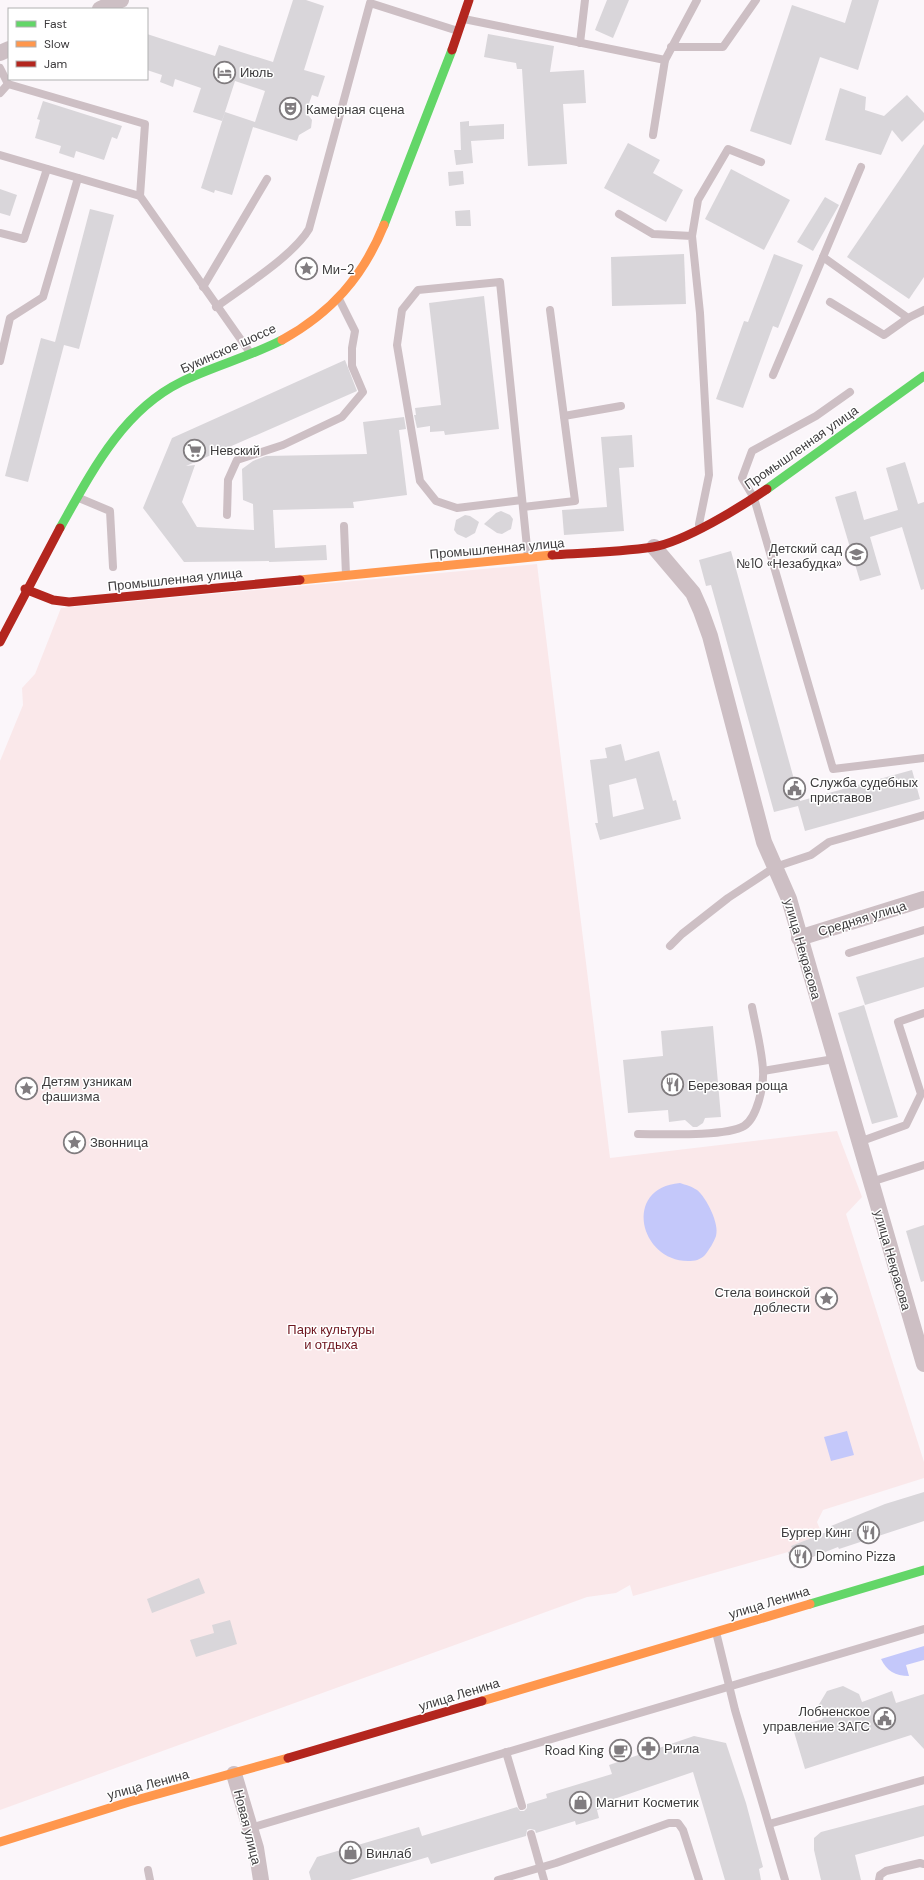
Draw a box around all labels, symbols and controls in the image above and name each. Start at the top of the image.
legend [8,8,148,80]
text: Fast [44,16,67,32]
text: Slow [44,36,70,52]
text: Jam [44,56,67,72]
hotel icon: Июль [212,59,238,85]
place label: Июль [240,64,273,81]
theatre icon: Камерная сцена [277,96,303,122]
place label: Камерная сцена [306,101,405,118]
place icon: Ми-2 [294,256,320,282]
place label: Ми-2 [322,261,355,278]
street label: Букинское шоссе [178,320,279,377]
street label: Промышленная улица [741,401,862,493]
supermarket icon: Невский [182,437,208,463]
place label: Невский [210,442,260,459]
street label: Промышленная улица [429,534,566,563]
place label: Детский сад №10 «Незабудка» [736,540,842,572]
school or university icon: Детский сад №10 «Незабудка» [844,542,870,568]
street label: Промышленная улица [107,564,244,595]
place label: Служба судебных приставов [810,774,919,806]
public building icon: Служба судебных приставов [781,776,807,802]
street label: улица Некрасова [780,897,825,1002]
street label: Средняя улица [816,897,909,940]
restaurant icon: Березовая роща [659,1072,685,1098]
place label: Детям узникам фашизма [42,1073,132,1105]
place icon: Детям узникам фашизма [14,1075,40,1101]
place label: Березовая роща [688,1077,789,1094]
place icon: Звонница [61,1129,87,1155]
place label: Звонница [90,1134,149,1151]
street label: улица Некрасова [870,1208,915,1313]
place label: Стела воинской доблести [714,1284,810,1316]
place icon: Стела воинской доблести [813,1286,839,1312]
park label: Парк культуры и отдыха [287,1321,375,1353]
restaurant icon: Бургер Кинг [855,1519,881,1545]
place label: Бургер Кинг [781,1524,852,1541]
restaurant icon: Domino Pizza [787,1543,813,1569]
place label: Domino Pizza [816,1548,896,1565]
street label: улица Ленина [727,1582,812,1623]
street label: улица Ленина [417,1674,502,1715]
place label: Лобненское управление ЗАГС [763,1703,870,1735]
public building icon: Лобненское управление ЗАГС [872,1705,898,1731]
pharmacy icon: Ригла [636,1735,662,1761]
cafe icon: Road King [607,1737,633,1763]
place label: Ригла [664,1740,700,1757]
place label: Road King [545,1742,604,1759]
street label: улица Ленина [105,1765,192,1804]
street label: Новая улица [230,1788,265,1867]
shop icon: Магнит Косметик [567,1789,593,1815]
place label: Магнит Косметик [596,1794,699,1811]
shop icon: Винлаб [337,1840,363,1866]
place label: Винлаб [366,1845,411,1862]

